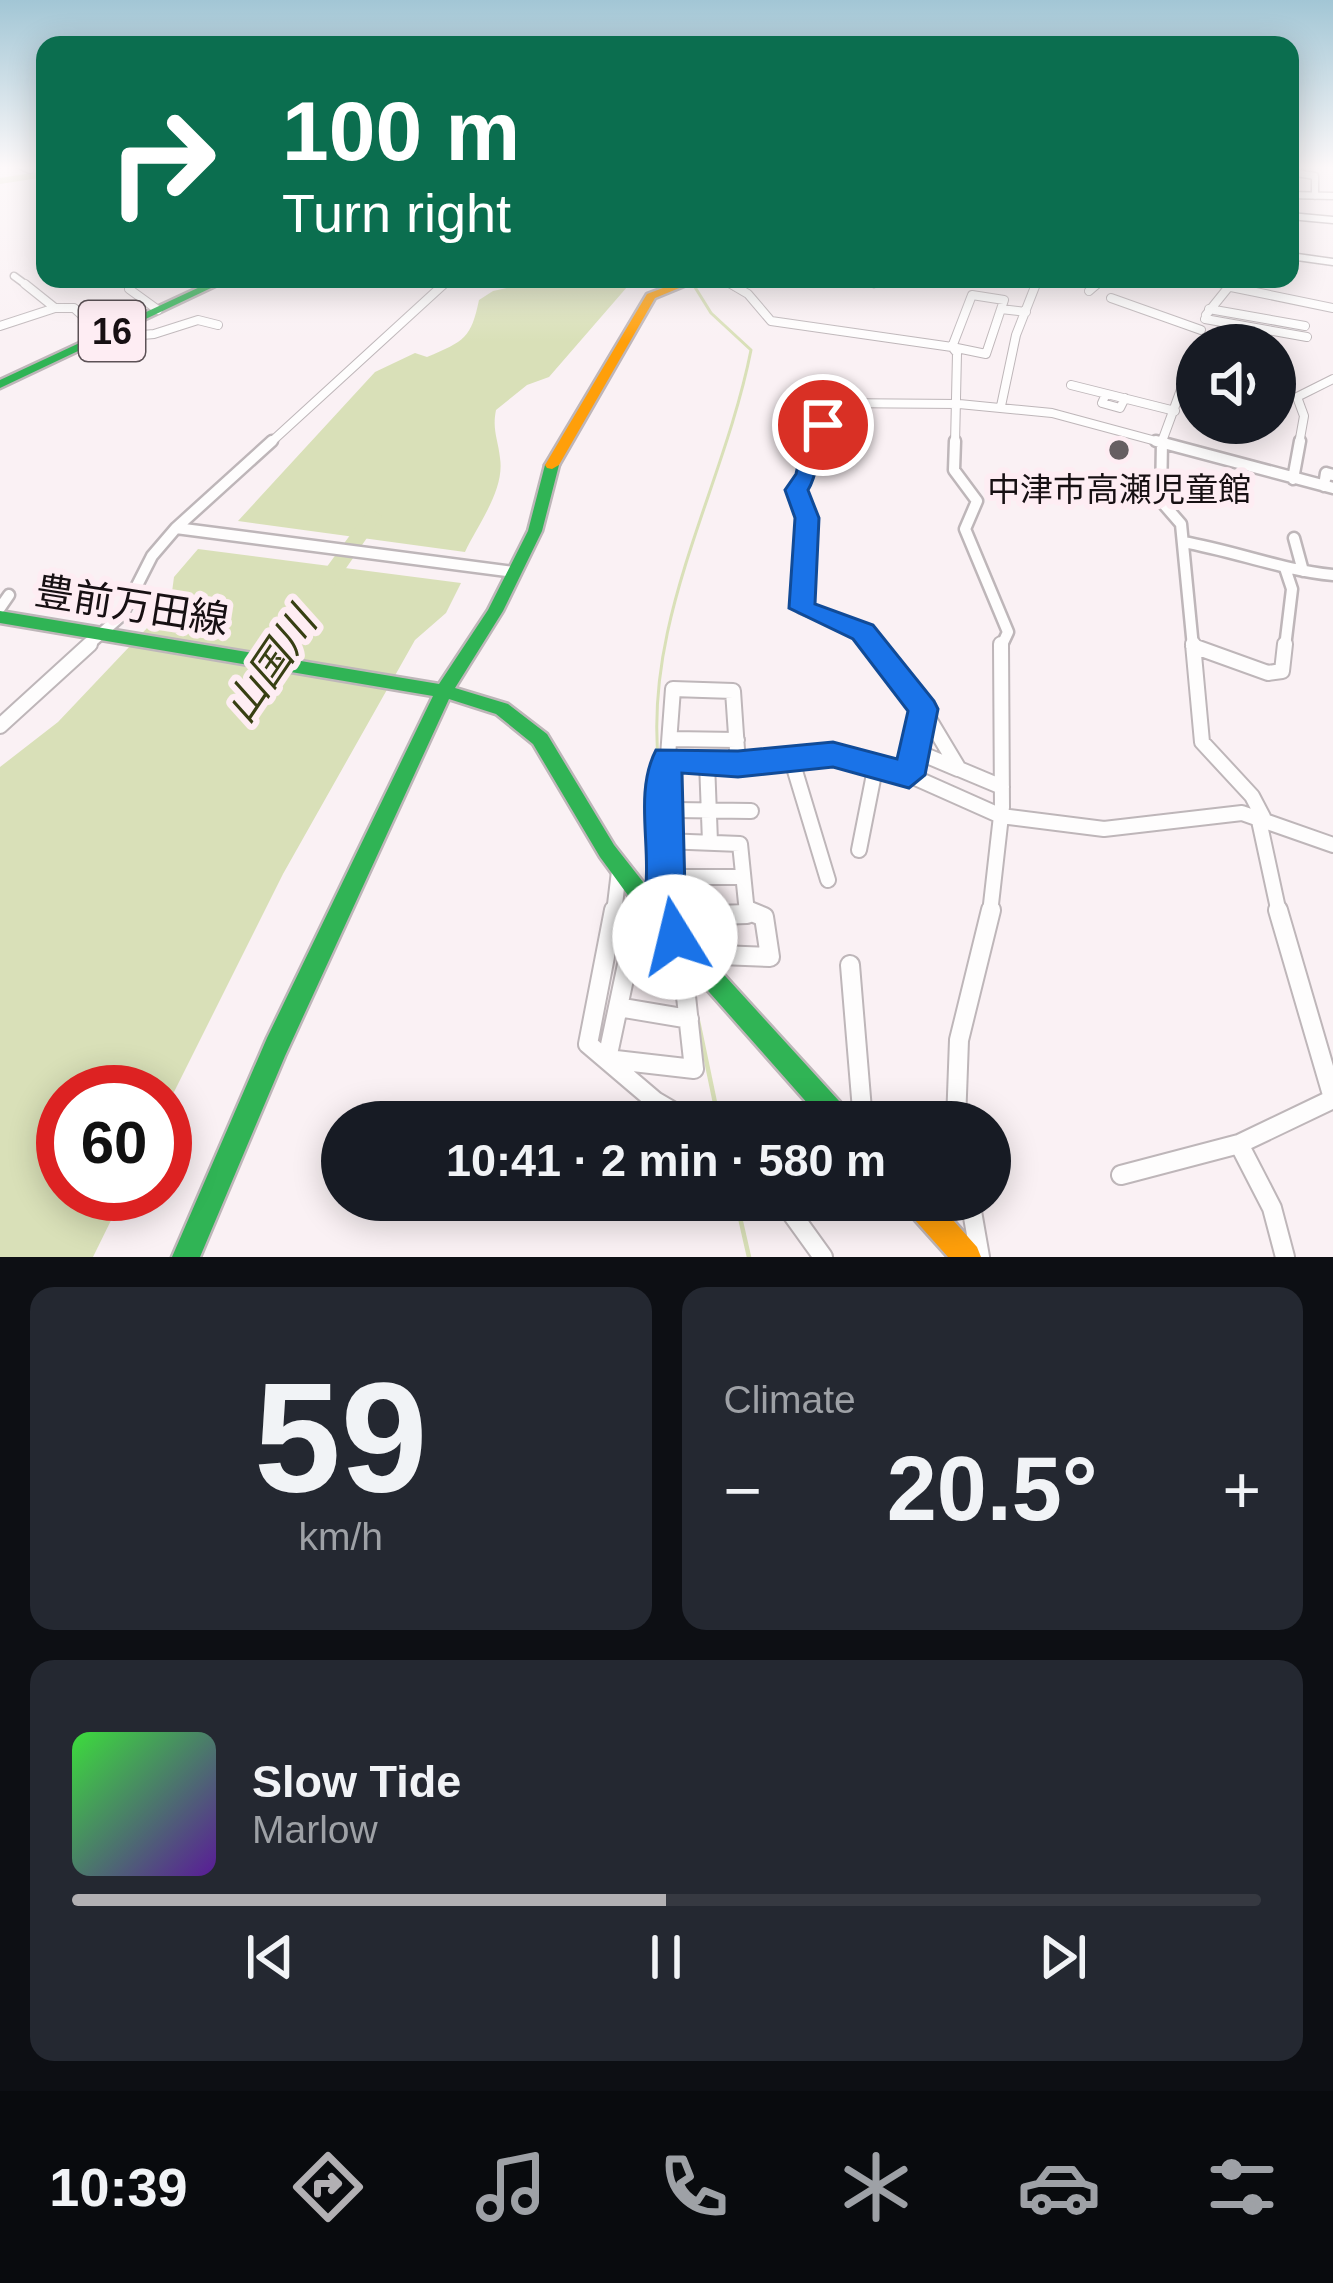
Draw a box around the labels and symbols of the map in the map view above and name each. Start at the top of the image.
road number: 16 [79,301,145,361]
pin [772,374,874,476]
marker: 中津市高瀬児童館 [1106,437,1132,463]
place label: 中津市高瀬児童館 [987,471,1251,508]
street label: 豊前万田線 [32,569,232,642]
water label: 山国川 [216,597,327,731]
position arrow [612,874,738,1000]
speed limit sign: 60 [36,1065,192,1221]

